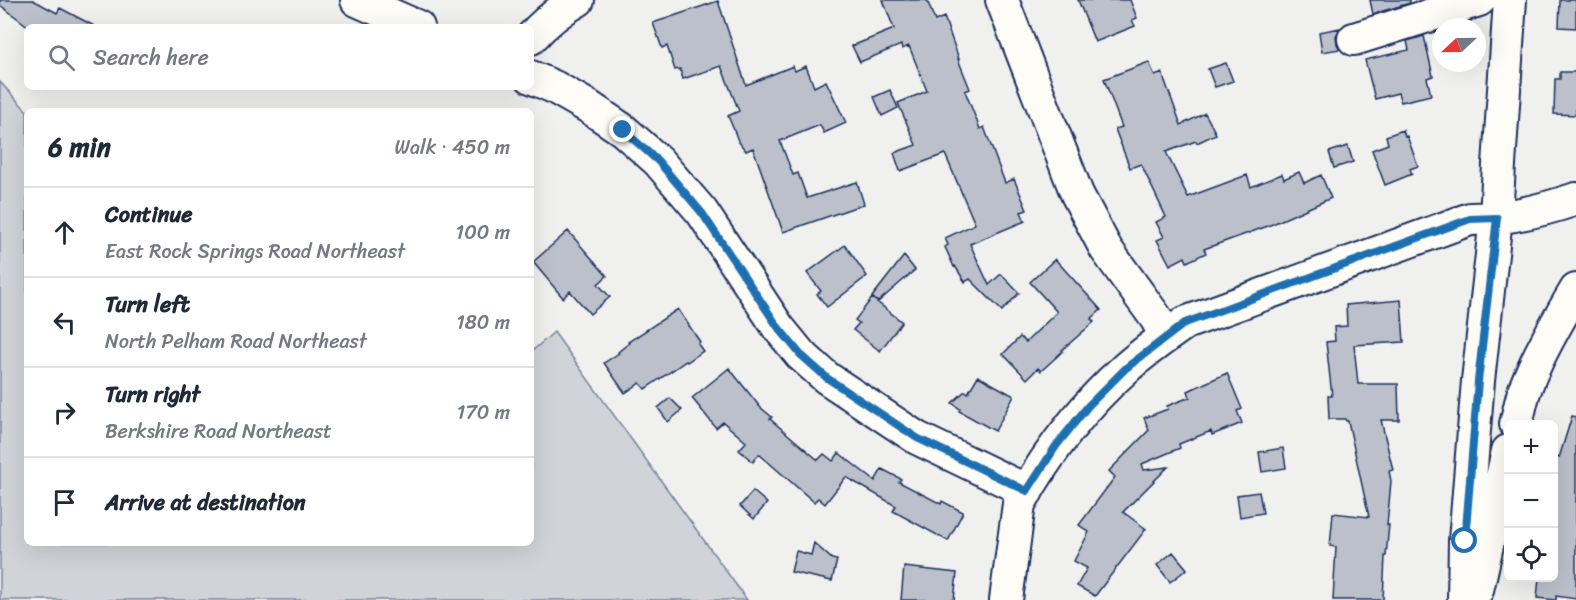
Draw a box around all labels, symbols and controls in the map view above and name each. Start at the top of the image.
north arrow [1432,18,1486,72]
search box [24,24,534,90]
text: Search here [93,38,209,77]
icon: search [45,41,78,74]
route end [609,116,635,142]
text: 6 min [48,124,111,170]
text: Walk · 450 m [395,130,510,165]
text: Continue [105,195,193,234]
text: 100 m [456,215,510,250]
icon: ahead [48,216,81,249]
text: East Rock Springs Road Northeast [105,234,405,269]
text: Turn left [105,285,190,324]
text: 180 m [456,305,510,340]
icon: left [48,306,81,339]
text: North Pelham Road Northeast [105,324,367,359]
text: Turn right [105,375,200,414]
text: 170 m [457,395,510,430]
icon: right [48,396,81,429]
text: Berkshire Road Northeast [105,414,332,449]
map controls [1504,420,1558,582]
button: + [1504,420,1558,474]
button: − [1504,474,1558,528]
text: Arrive at destination [105,483,306,522]
icon: arrive [48,486,81,519]
route start [1451,527,1477,553]
button: locate [1504,528,1558,582]

